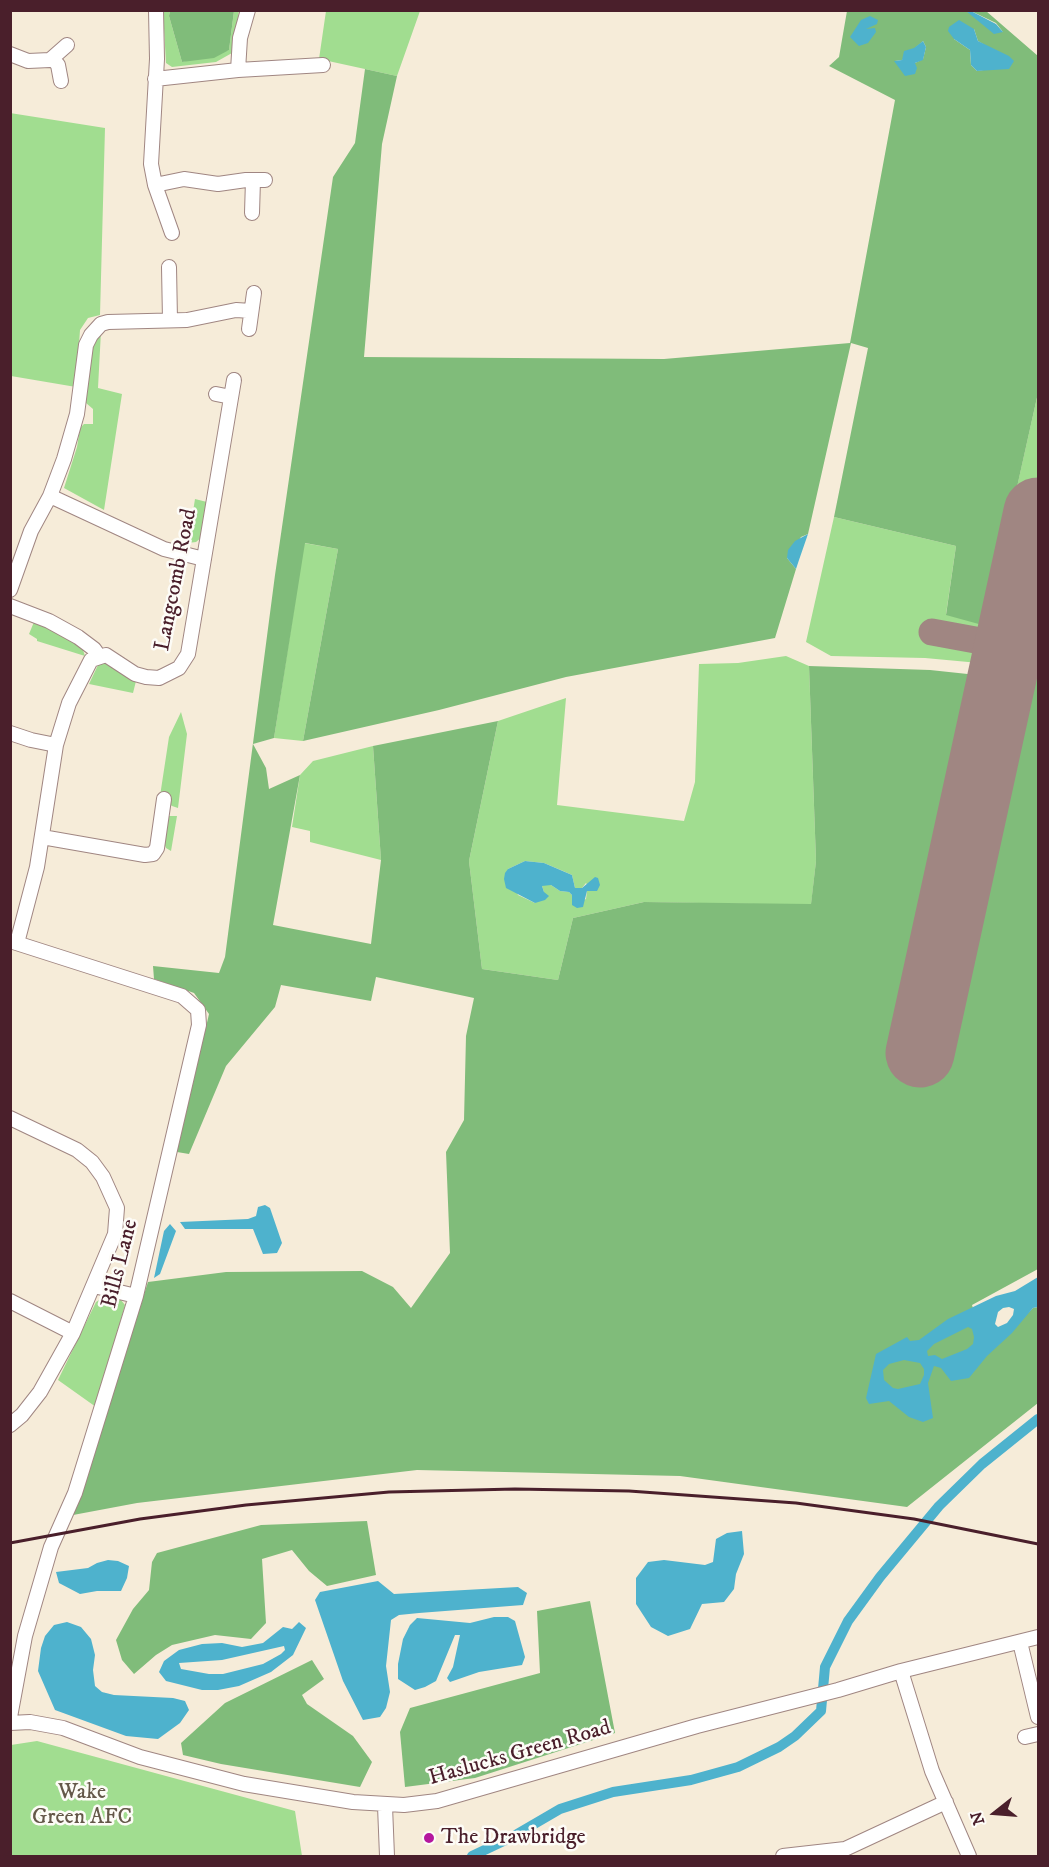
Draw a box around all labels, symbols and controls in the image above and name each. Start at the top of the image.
street label: Langcomb Road [150,507,204,653]
street label: Bills Lane [97,1217,145,1311]
street label: Haslucks Green Road [426,1715,614,1793]
park label: Wake Green AFC [32,1780,132,1832]
north arrow [965,1783,1025,1843]
text: N [966,1809,989,1827]
place label: The Drawbridge [441,1825,586,1851]
marker: The Drawbridge [422,1831,436,1845]

